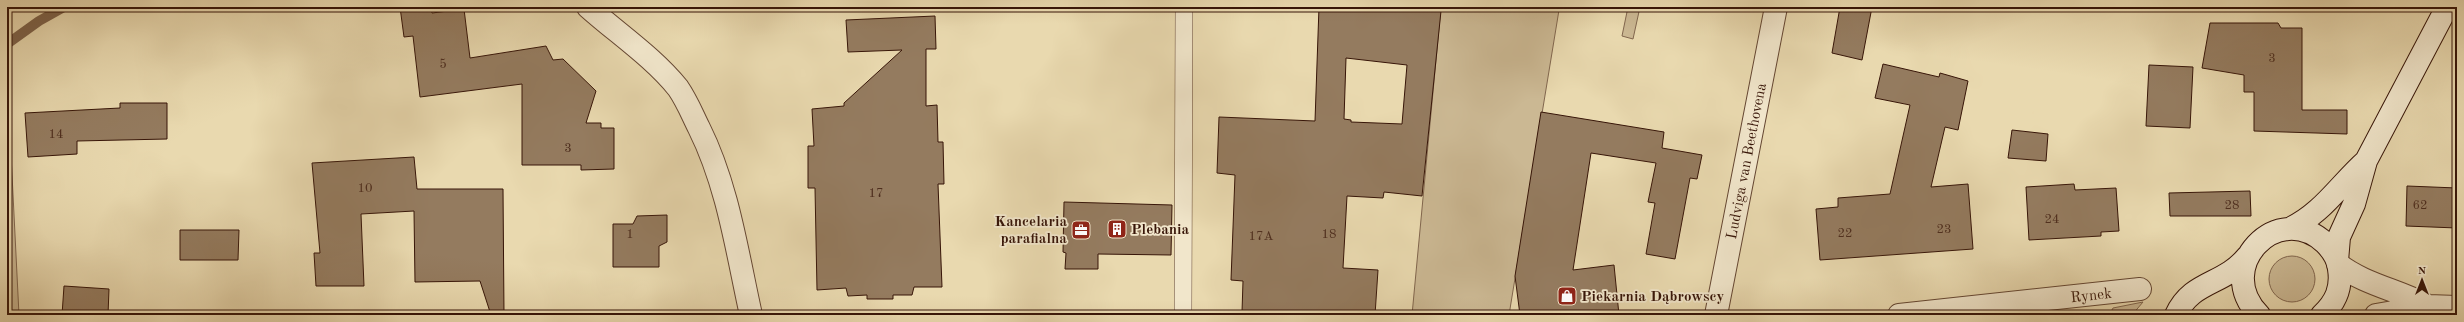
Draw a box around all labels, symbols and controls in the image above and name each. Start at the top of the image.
house number: 3 [2268,52,2276,65]
house number: 5 [439,58,447,71]
street label: Ludviga van Beethovena [1725,81,1770,241]
house number: 14 [48,128,64,141]
house number: 3 [564,142,572,155]
house number: 10 [357,182,373,195]
house number: 17 [868,187,884,200]
house number: 28 [2224,199,2240,212]
house number: 62 [2412,199,2428,212]
house number: 24 [2044,213,2060,226]
place label: Kancelaria parafialna [995,215,1067,247]
building icon: Plebania [1106,218,1128,240]
office icon: Kancelaria parafialna [1070,219,1092,241]
place label: Plebania [1131,223,1190,238]
house number: 23 [1936,223,1952,236]
house number: 22 [1837,227,1853,240]
house number: 1 [626,228,634,241]
house number: 18 [1321,228,1337,241]
house number: 17A [1248,230,1274,243]
north arrow [2402,260,2442,300]
text: N [2418,266,2427,277]
shop icon: Piekarnia Dąbrowscy [1556,285,1578,307]
street label: Rynek [2070,287,2113,306]
place label: Piekarnia Dąbrowscy [1581,290,1724,305]

